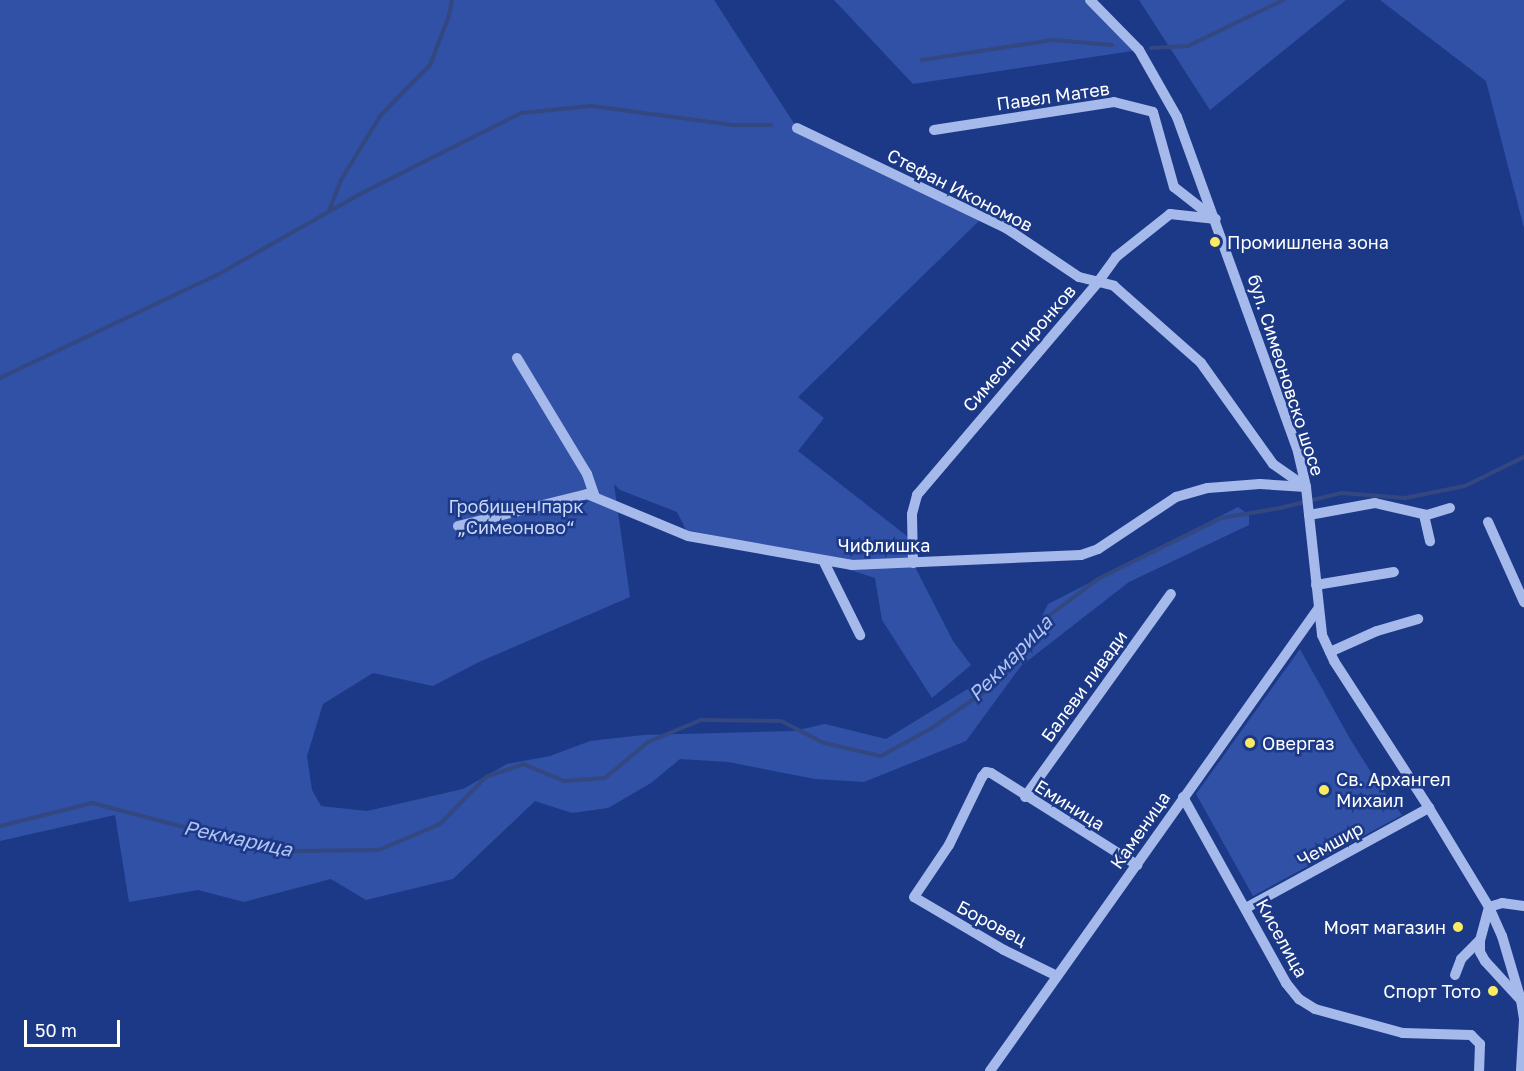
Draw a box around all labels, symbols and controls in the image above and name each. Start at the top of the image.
street label: Павел Матев [995,77,1111,115]
street label: Стефан Икономов [884,144,1036,236]
place label: Промишлена зона [1227,231,1389,253]
marker: Промишлена зона [1208,235,1222,249]
street label: бул. Симеоновско шосе [1243,272,1329,478]
street label: Симеон Пиронков [958,280,1080,416]
park label: Гробищен парк „Симеоново“ [448,496,584,538]
street label: Чифлишка [838,534,930,556]
water label: Рекмарица [963,610,1057,706]
street label: Балеви ливади [1036,626,1132,746]
place label: Овергаз [1262,732,1335,754]
marker: Овергаз [1243,736,1257,750]
place label: Св. Архангел Михаил [1336,769,1451,812]
street label: Еминица [1031,775,1109,835]
marker: Св. Архангел Михаил [1317,783,1331,797]
street label: Каменица [1105,787,1175,873]
water label: Рекмарица [182,815,294,861]
street label: Чемшир [1293,817,1367,871]
street label: Киселица [1252,895,1312,981]
street label: Боровец [953,896,1031,950]
place label: Моят магазин [1324,916,1446,938]
marker: Моят магазин [1451,920,1465,934]
place label: Спорт Тото [1383,980,1481,1002]
marker: Спорт Тото [1486,984,1500,998]
scale bar [27,1008,123,1046]
text: 50 m [35,1019,77,1041]

